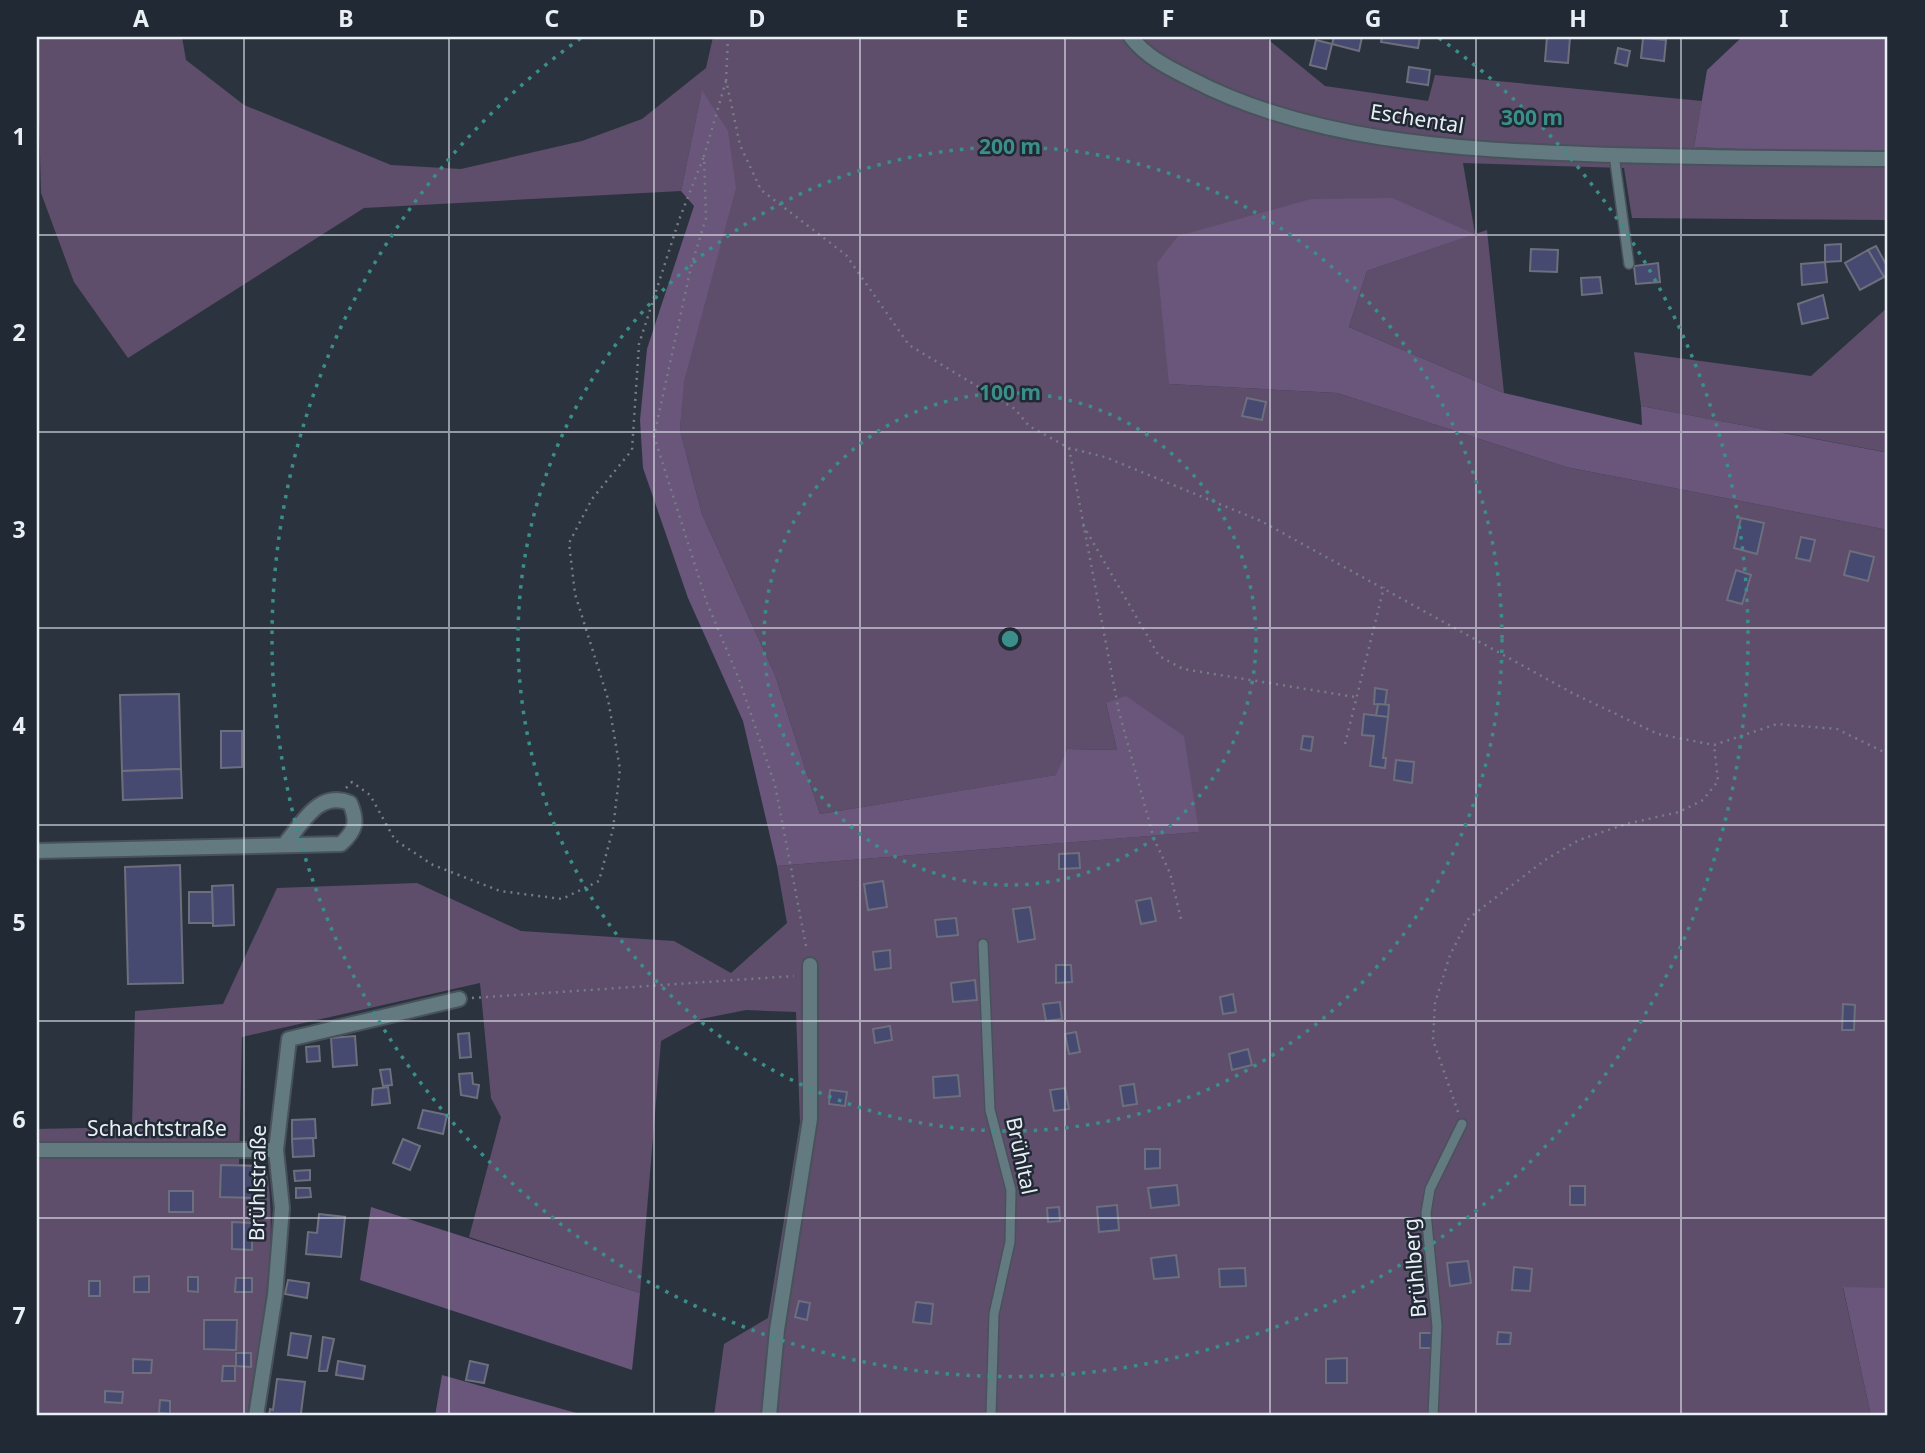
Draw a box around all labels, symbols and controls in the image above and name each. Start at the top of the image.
text: A [133,2,149,34]
text: B [338,2,354,34]
text: C [545,2,560,34]
text: D [749,2,765,34]
text: E [956,2,968,34]
text: F [1162,2,1174,34]
text: G [1365,2,1381,34]
text: H [1569,2,1587,34]
text: I [1780,2,1789,34]
street label: Eschental [1368,97,1466,139]
text: 300 m [1501,103,1563,131]
text: 1 [12,120,26,152]
text: 200 m [979,132,1041,160]
text: 2 [12,316,26,348]
text: 100 m [979,378,1041,406]
text: 3 [12,513,26,545]
centre of rings [998,627,1022,651]
text: 4 [12,709,26,741]
text: 5 [12,906,26,938]
text: 6 [12,1103,26,1135]
street label: Schachtstraße [87,1114,227,1142]
street label: Brühltal [1000,1114,1044,1197]
street label: Brühlstraße [242,1125,272,1241]
street label: Brühlberg [1396,1217,1432,1319]
text: 7 [12,1299,26,1331]

